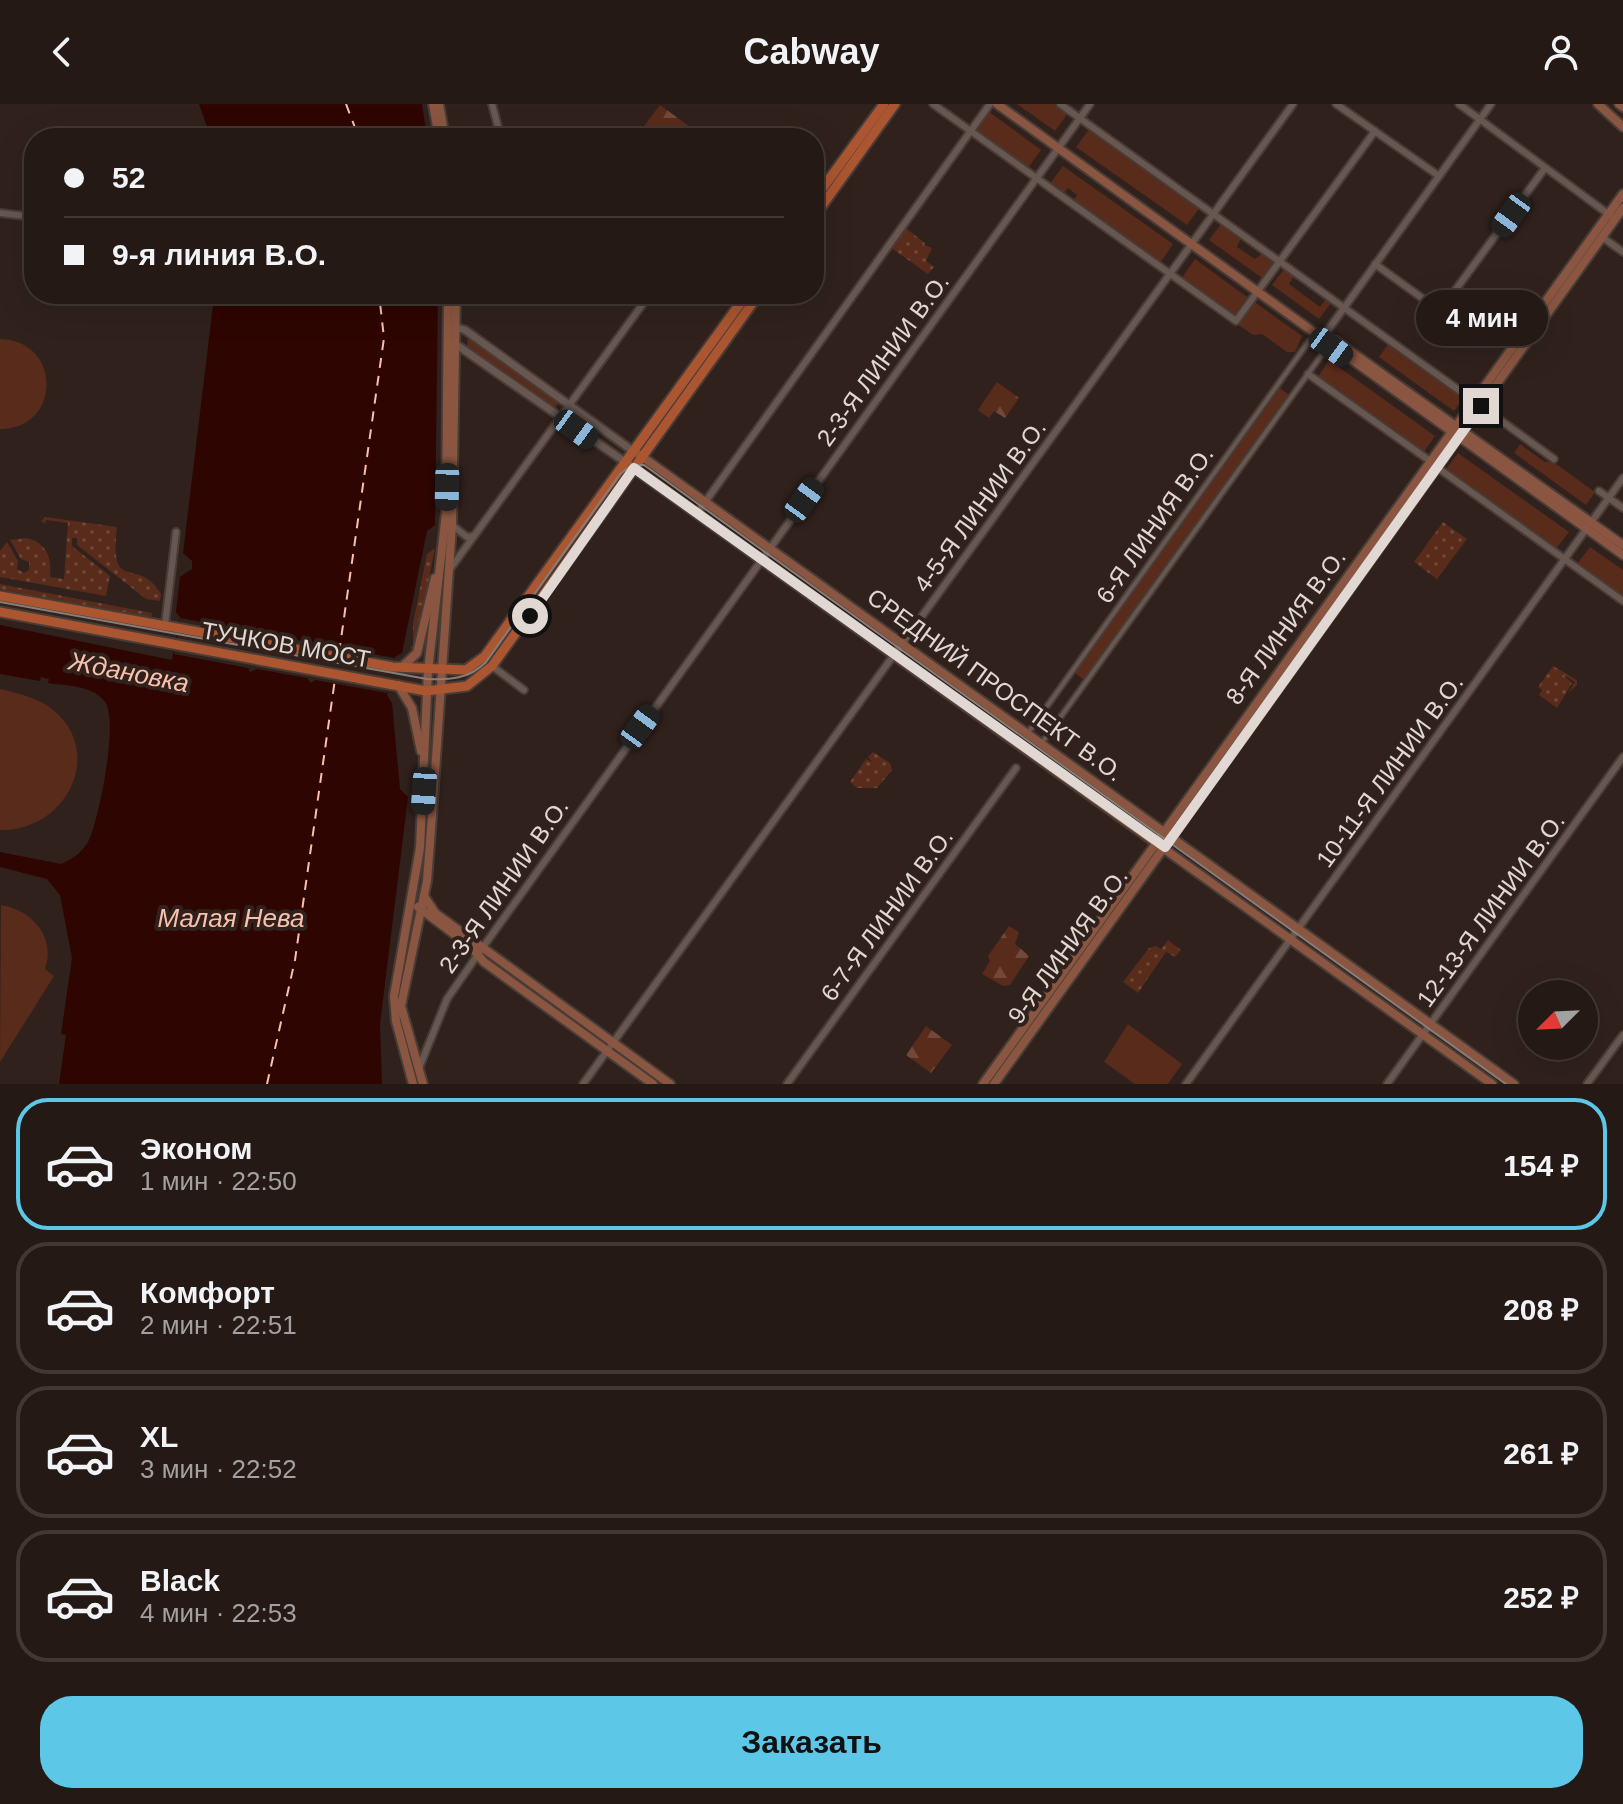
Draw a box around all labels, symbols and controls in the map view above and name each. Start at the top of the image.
icon: back [40,30,84,74]
icon: person [1539,30,1583,74]
text: Cabway [743,31,880,72]
text: 52 [112,161,145,194]
car [1487,189,1535,241]
text: 9-я линия В.О. [112,238,326,271]
street label: 2-3-Я ЛИНИИ В.О. [811,268,954,451]
callout: 4 мин [1415,290,1547,346]
text: 4 мин [1446,303,1518,333]
car [1305,323,1357,371]
route end [1463,388,1499,424]
car [550,405,602,453]
street label: 4-5-Я ЛИНИИ В.О. [908,414,1051,597]
street label: 6-Я ЛИНИЯ В.О. [1090,441,1219,608]
car [435,463,459,511]
car [780,474,828,526]
street label: 8-Я ЛИНИЯ В.О. [1220,544,1351,709]
street label: СРЕДНИЙ ПРОСПЕКТ В.О. [862,583,1128,786]
route start [512,598,548,634]
street label: ТУЧКОВ МОСТ [200,616,373,673]
water label: Ждановка [64,645,192,698]
street label: 10-11-Я ЛИНИИ В.О. [1311,669,1468,872]
car [616,701,664,753]
car [410,766,438,816]
street label: 2-3-Я ЛИНИИ В.О. [433,794,574,978]
street label: 12-13-Я ЛИНИИ В.О. [1411,808,1570,1012]
street label: 6-7-Я ЛИНИИ В.О. [815,823,958,1006]
street label: 9-Я ЛИНИЯ В.О. [1002,863,1133,1028]
water label: Малая Нева [157,903,305,933]
north arrow [1518,980,1598,1060]
map controls [1518,980,1598,1060]
icon: car [44,1128,116,1200]
text: Эконом [140,1132,253,1165]
text: 154 ₽ [1503,1149,1579,1182]
text: 1 мин · 22:50 [140,1166,297,1196]
icon: car [44,1272,116,1344]
text: Комфорт [140,1276,275,1309]
text: 208 ₽ [1503,1293,1579,1326]
text: 2 мин · 22:51 [140,1310,297,1340]
icon: car [44,1416,116,1488]
text: XL [140,1420,178,1453]
text: 261 ₽ [1503,1437,1579,1470]
text: 3 мин · 22:52 [140,1454,297,1484]
icon: car [44,1560,116,1632]
text: Black [140,1564,220,1597]
text: 252 ₽ [1503,1581,1579,1614]
text: 4 мин · 22:53 [140,1598,297,1628]
button: Заказать [40,1696,1583,1788]

